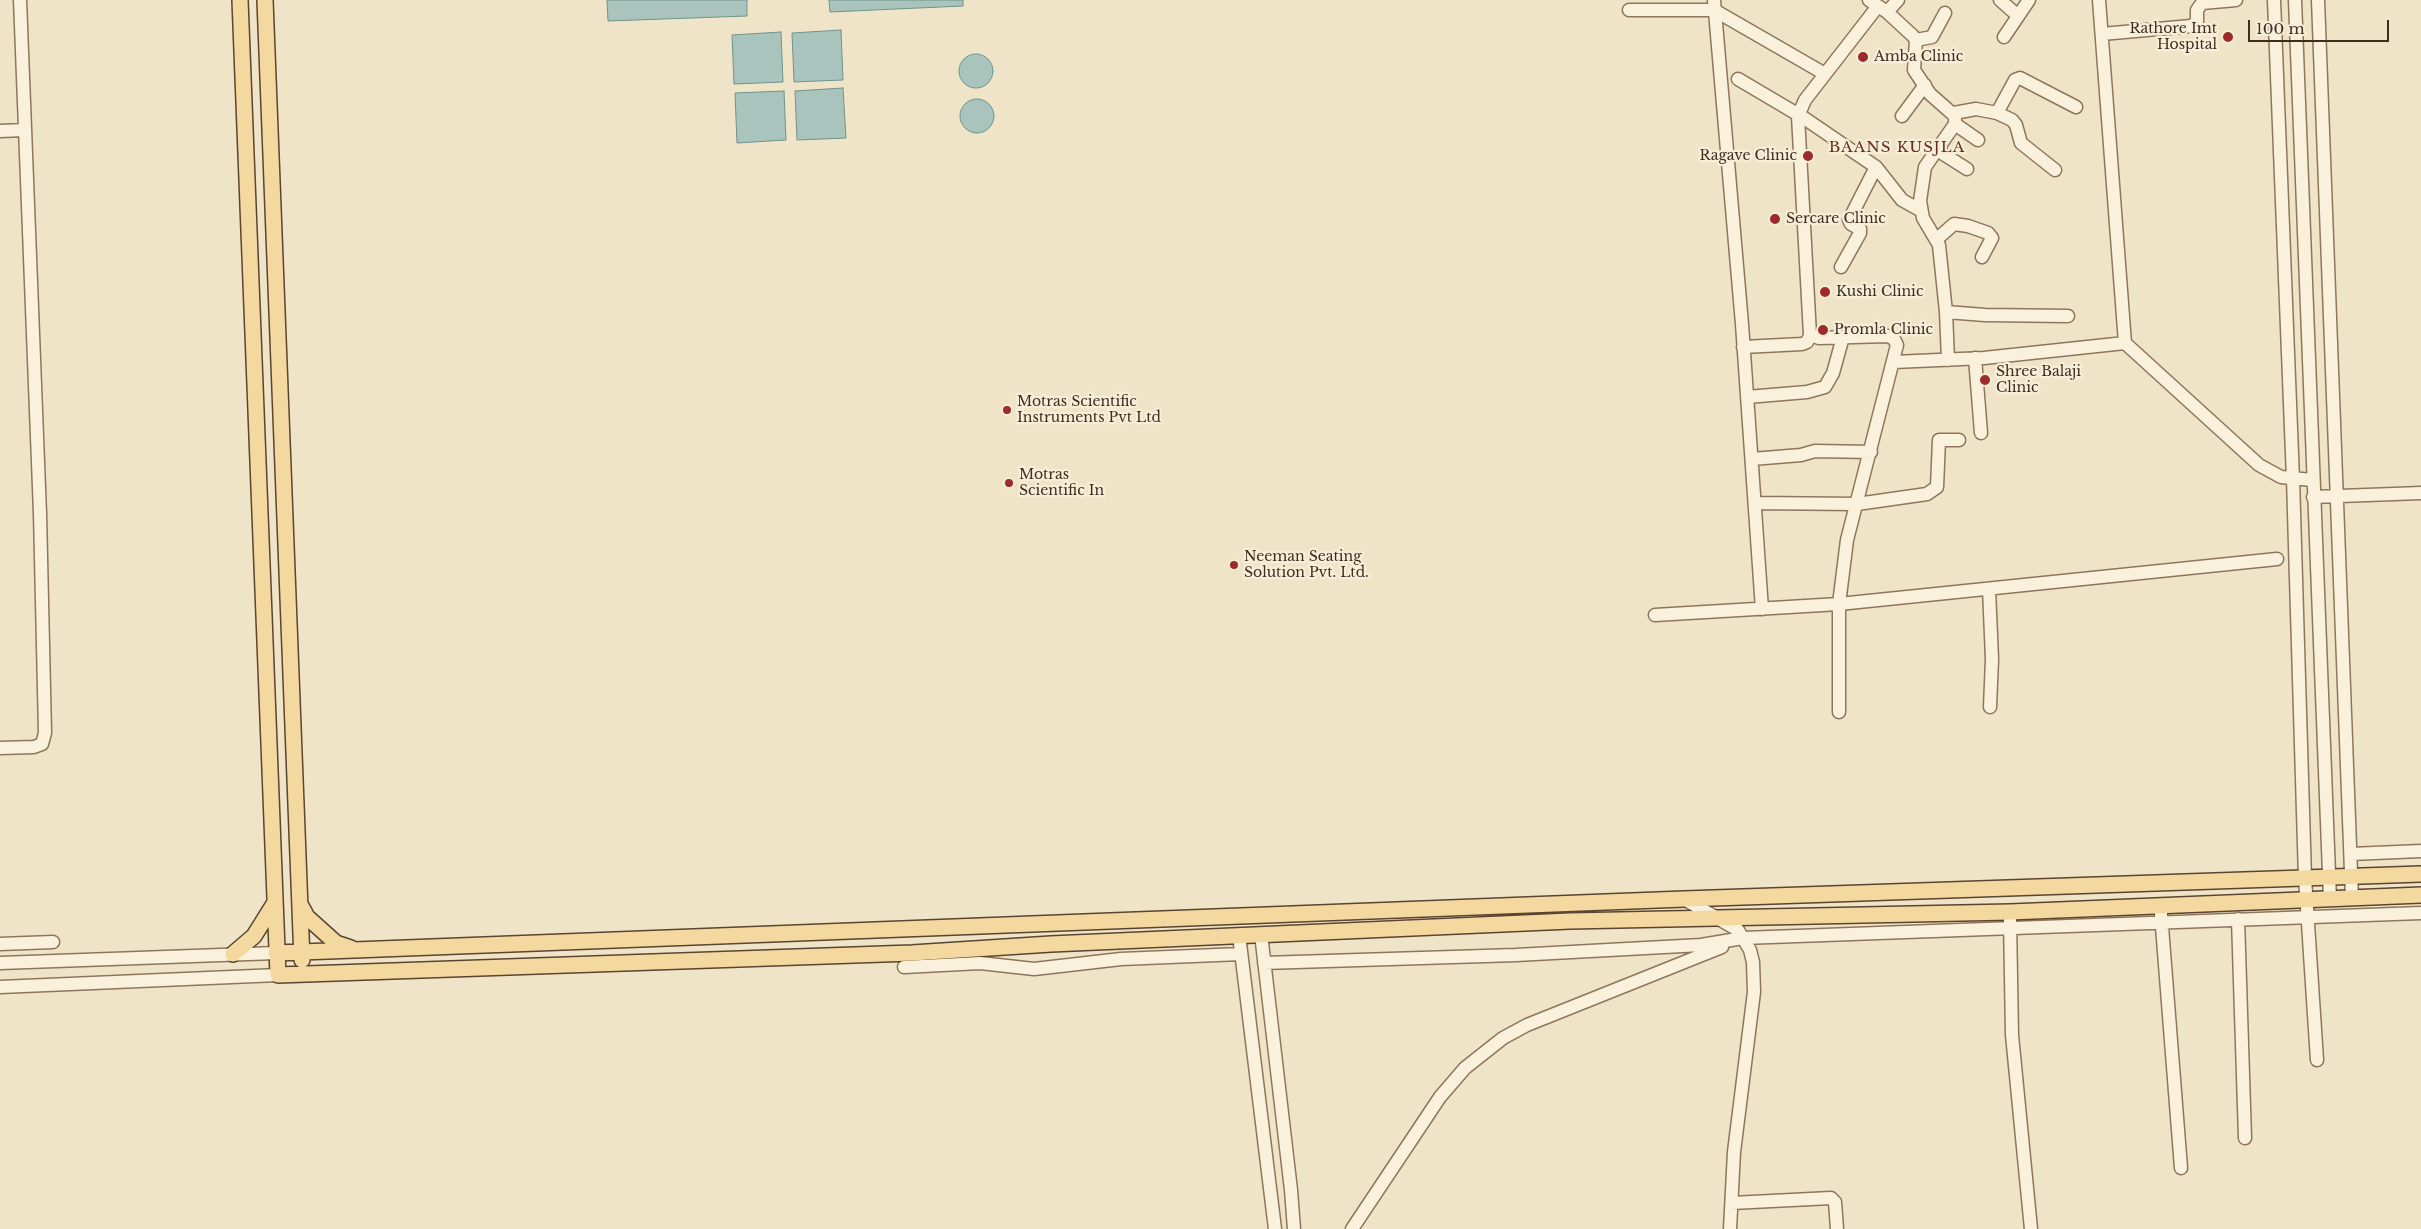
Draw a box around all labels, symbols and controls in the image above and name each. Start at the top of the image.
scale bar [2251,10,2392,42]
text: 100 m [2256,19,2305,38]
place label: Rathore Imt Hospital [2129,21,2217,54]
marker: Rathore Imt Hospital [2221,30,2235,44]
place label: Amba Clinic [1874,49,1963,65]
marker: Amba Clinic [1856,50,1870,64]
district label: BAANS KUSJLA [1827,139,1967,157]
place label: Ragave Clinic [1700,148,1797,164]
marker: Ragave Clinic [1801,149,1815,163]
place label: Sercare Clinic [1786,211,1886,227]
marker: Sercare Clinic [1768,212,1782,226]
place label: Kushi Clinic [1836,284,1923,300]
marker: Kushi Clinic [1818,285,1832,299]
place label: Promla Clinic [1834,322,1933,338]
marker: Promla Clinic [1816,323,1830,337]
place label: Shree Balaji Clinic [1996,364,2081,397]
marker: Shree Balaji Clinic [1978,373,1992,387]
place label: Motras Scientific Instruments Pvt Ltd [1017,394,1161,427]
marker: Motras Scientific Instruments Pvt Ltd [1001,404,1013,416]
place label: Motras Scientific In [1019,467,1104,500]
marker: Motras Scientific In [1003,477,1015,489]
place label: Neeman Seating Solution Pvt. Ltd. [1244,549,1369,582]
marker: Neeman Seating Solution Pvt. Ltd. [1228,559,1240,571]

